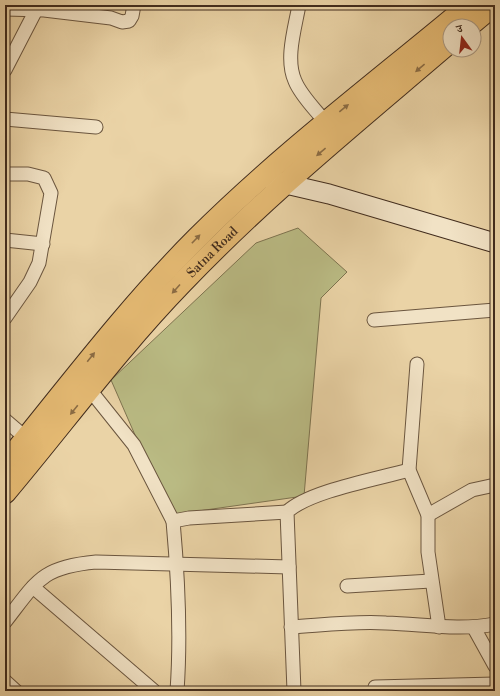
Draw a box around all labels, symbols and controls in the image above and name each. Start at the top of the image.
north arrow [442,18,482,58]
text: उ [454,21,466,37]
one-way arrow [415,63,426,72]
one-way arrow [339,104,350,112]
one-way arrow [317,147,326,156]
street label: Satna Road [183,223,242,281]
one-way arrow [191,234,201,244]
one-way arrow [171,284,181,294]
one-way arrow [87,352,96,363]
one-way arrow [70,404,78,415]

